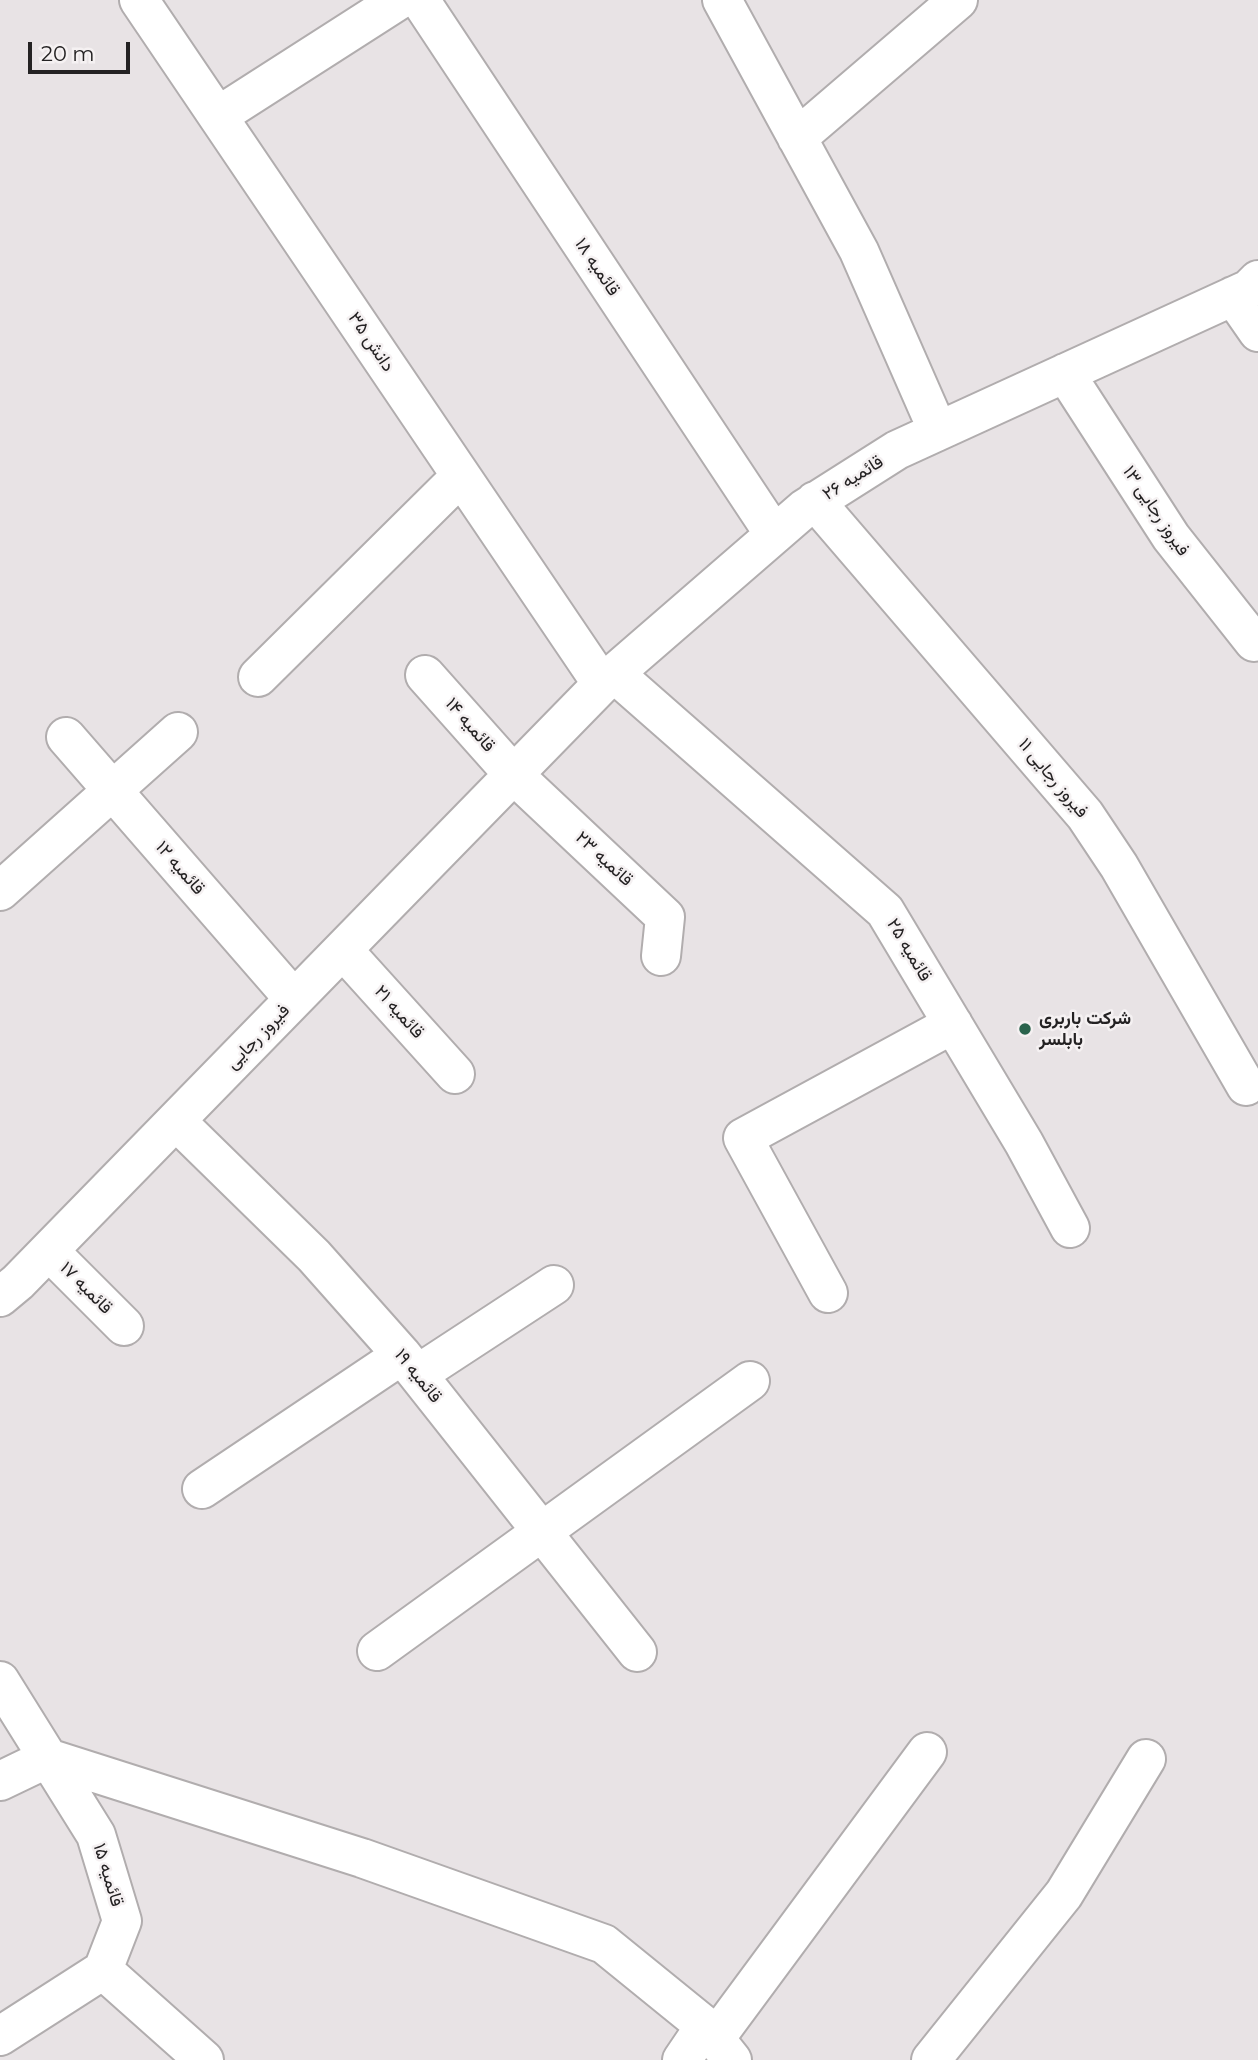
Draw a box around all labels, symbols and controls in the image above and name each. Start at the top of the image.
scale bar [32,28,133,72]
text: 20 m [41,41,95,66]
street label: قائمیه ۱۸ [570,234,624,300]
street label: دانش ۳۵ [343,308,399,376]
street label: قائمیه ۲۶ [819,451,887,505]
street label: فیروز رجایی ۱۳ [1118,462,1194,560]
street label: قائمیه ۱۴ [441,693,499,757]
street label: فیروز رجایی ۱۱ [1013,734,1093,822]
street label: قائمیه ۲۳ [571,827,637,891]
street label: قائمیه ۱۲ [151,837,209,899]
street label: قائمیه ۲۵ [882,915,936,985]
street label: قائمیه ۲۱ [370,981,428,1043]
street label: فیروز رجایی [222,1000,294,1074]
place label: شرکت باربری بابلسر [1039,1008,1131,1050]
marker: شرکت باربری بابلسر [1017,1021,1033,1037]
street label: قائمیه ۱۷ [55,1257,117,1319]
street label: قائمیه ۱۹ [390,1345,446,1407]
street label: قائمیه ۱۵ [88,1841,128,1909]

